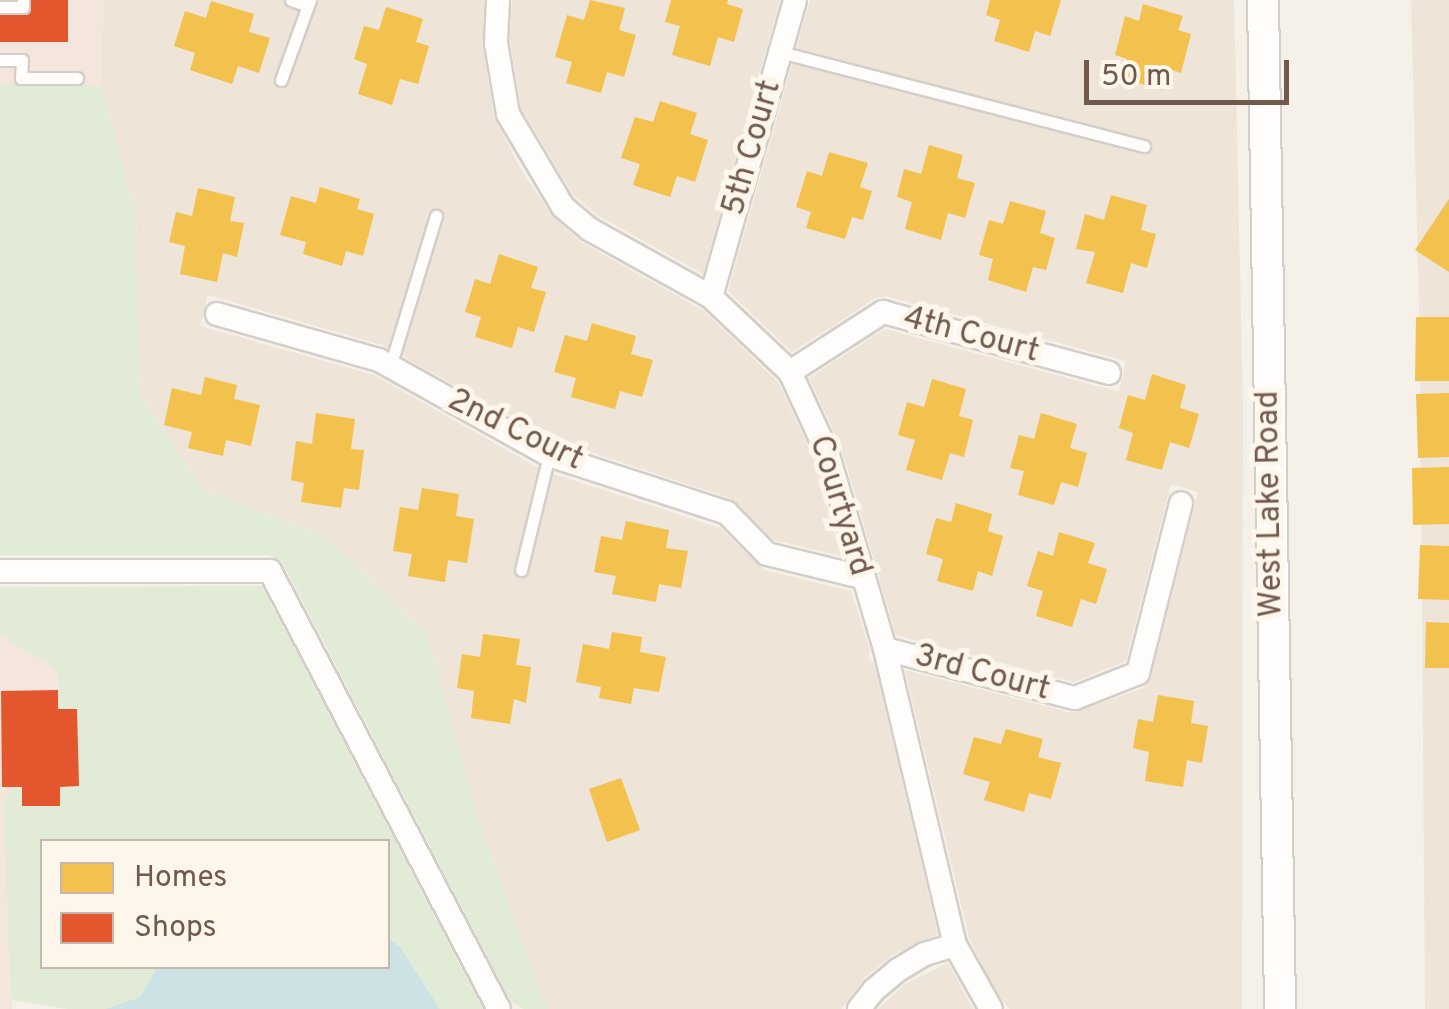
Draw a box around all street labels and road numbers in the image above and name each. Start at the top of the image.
street label: 5th Court [715,76,791,220]
street label: 4th Court [899,299,1043,373]
street label: 2nd Court [441,382,589,480]
street label: West Lake Road [1250,390,1292,618]
street label: Courtyard [800,431,878,581]
street label: 3rd Court [910,638,1054,710]

